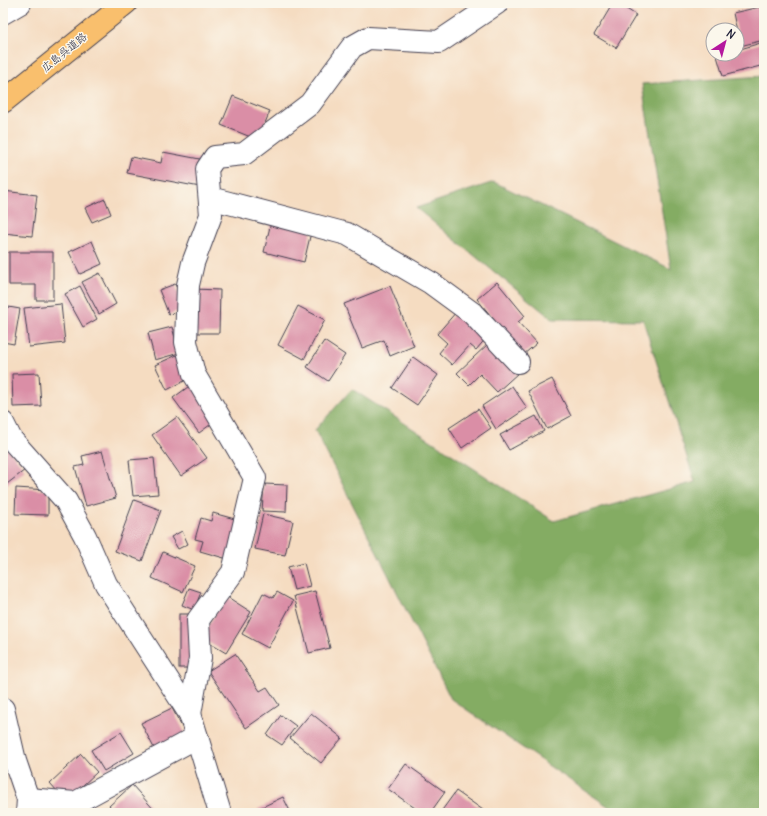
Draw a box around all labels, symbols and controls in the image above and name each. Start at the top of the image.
north arrow [705,22,745,62]
text: N [724,26,738,42]
street label: 広島呉道路 [38,29,90,75]

